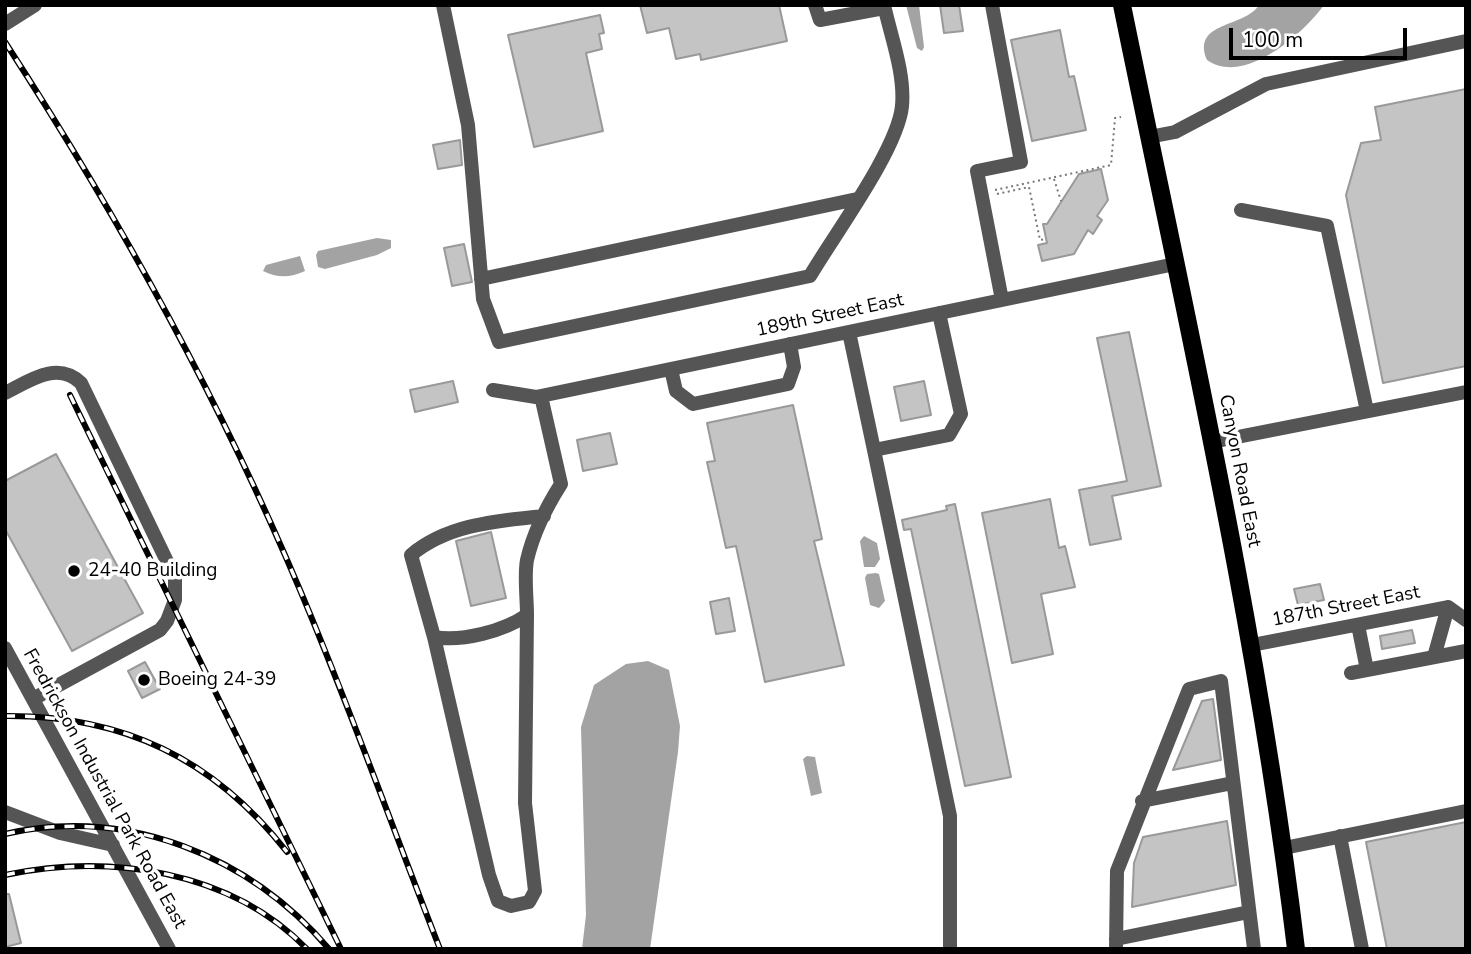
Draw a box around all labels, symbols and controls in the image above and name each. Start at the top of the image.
scale bar [1233,14,1412,58]
text: 100 m [1242,26,1303,54]
street label: 189th Street East [754,289,906,343]
street label: Canyon Road East [1213,393,1265,549]
place label: 24-40 Building [88,560,217,582]
marker: 24-40 Building [66,563,82,579]
street label: 187th Street East [1270,582,1422,632]
street label: Fredrickson Industrial Park Road East [17,645,191,933]
place label: Boeing 24-39 [158,669,276,691]
marker: Boeing 24-39 [136,672,152,688]

